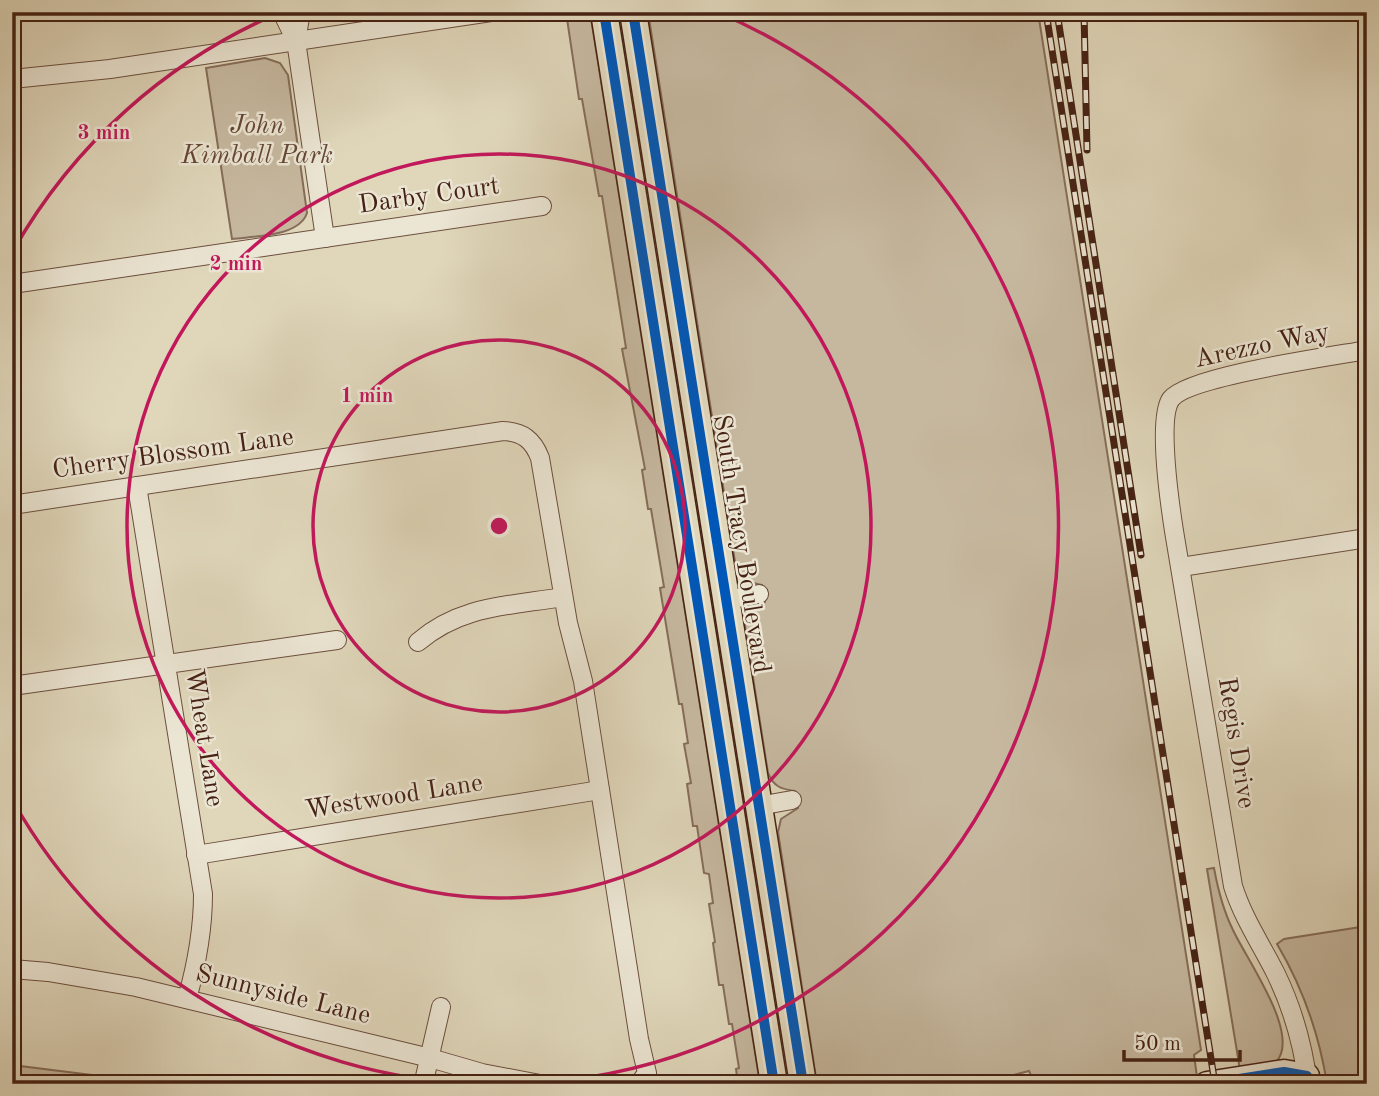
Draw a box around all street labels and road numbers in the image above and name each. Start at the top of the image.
street label: Darby Court [357,173,501,219]
street label: Arezzo Way [1192,319,1332,373]
street label: South Tracy Boulevard [708,413,774,675]
street label: Cherry Blossom Lane [51,424,295,484]
street label: Wheat Lane [180,667,228,809]
street label: Regis Drive [1213,675,1259,811]
street label: Westwood Lane [303,770,485,824]
street label: Sunnyside Lane [193,961,373,1029]

